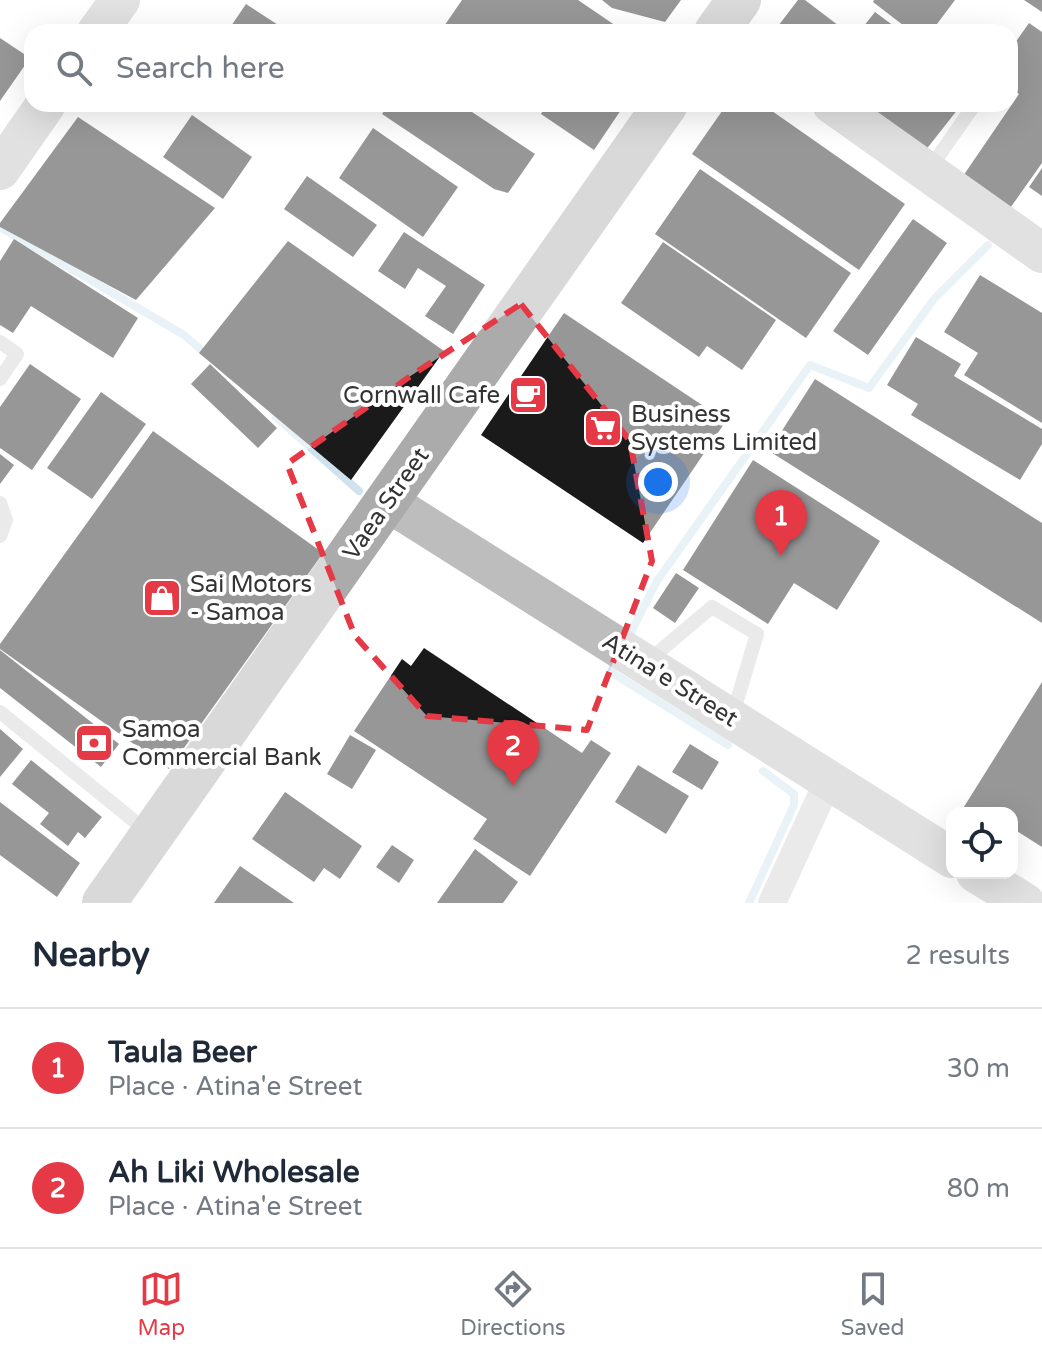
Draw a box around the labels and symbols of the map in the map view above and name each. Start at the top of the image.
cafe icon: Cornwall Cafe [507,374,549,416]
place label: Cornwall Cafe [343,381,500,410]
place label: Business Systems Limited [631,400,817,457]
supermarket icon: Business Systems Limited [582,407,624,449]
street label: Vaea Street [337,442,435,566]
your location [638,462,678,502]
pin: 1 [755,490,807,556]
place label: Sai Motors - Samoa [190,570,312,627]
shop icon: Sai Motors - Samoa [141,577,183,619]
street label: Atina'e Street [597,627,743,733]
place label: Samoa Commercial Bank [122,715,322,772]
pin: 2 [487,720,539,786]
bank icon: Samoa Commercial Bank [73,722,115,764]

